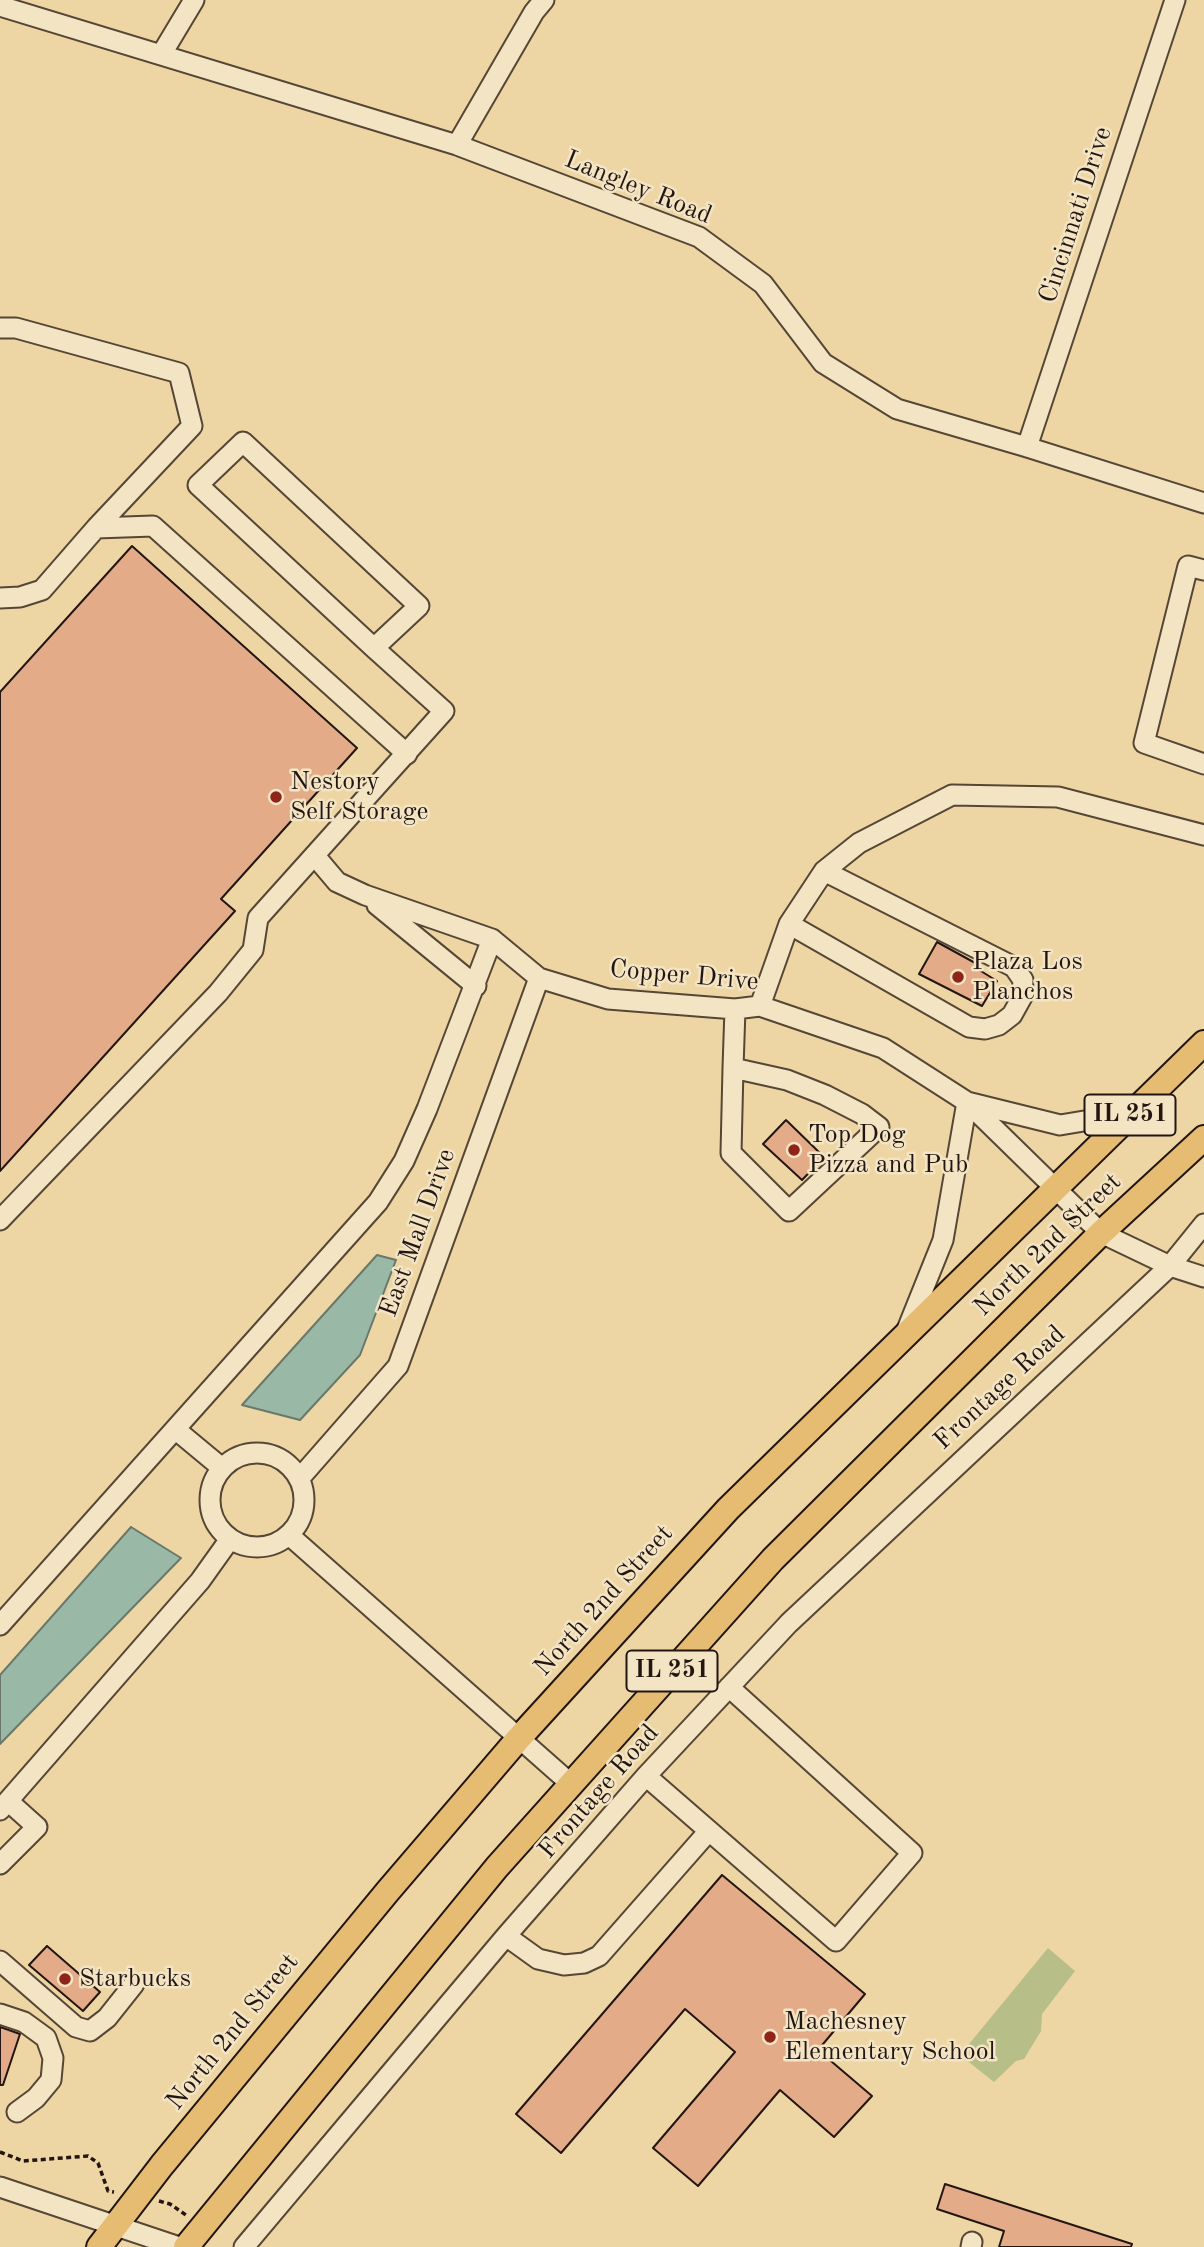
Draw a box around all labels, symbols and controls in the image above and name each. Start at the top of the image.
street label: Cincinnati Drive [1033,123,1119,307]
street label: Langley Road [560,144,716,232]
place label: Nestory Self Storage [290,766,429,828]
marker: Nestory Self Storage [268,789,284,805]
place label: Plaza Los Planchos [972,946,1083,1007]
street label: Copper Drive [608,954,760,998]
marker: Plaza Los Planchos [950,969,966,985]
road number: IL 251 [1084,1094,1176,1135]
place label: Top Dog Pizza and Pub [808,1119,968,1180]
marker: Top Dog Pizza and Pub [786,1142,802,1158]
street label: East Mall Drive [373,1145,463,1321]
street label: North 2nd Street [968,1167,1128,1323]
street label: Frontage Road [928,1319,1072,1457]
street label: North 2nd Street [528,1519,680,1683]
road number: IL 251 [626,1651,718,1692]
street label: Frontage Road [532,1718,666,1866]
street label: North 2nd Street [160,1947,306,2117]
place label: Starbucks [79,1963,191,1995]
marker: Starbucks [57,1971,73,1987]
place label: Machesney Elementary School [784,2006,996,2068]
marker: Machesney Elementary School [762,2029,778,2045]

